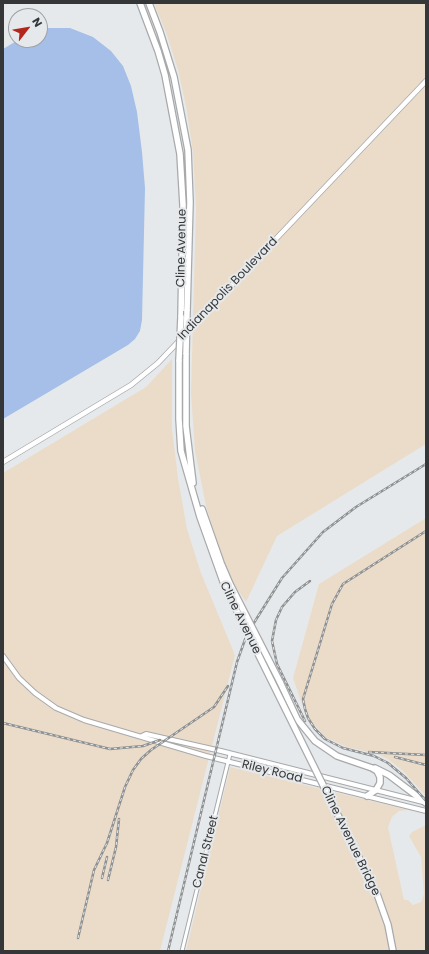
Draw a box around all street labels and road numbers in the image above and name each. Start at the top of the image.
street label: Cline Avenue [174,209,190,287]
street label: Indianapolis Boulevard [175,235,281,343]
street label: Cline Avenue [216,580,264,656]
street label: Riley Road [240,758,304,786]
street label: Cline Avenue Bridge [317,784,383,898]
street label: Canal Street [190,814,222,890]

